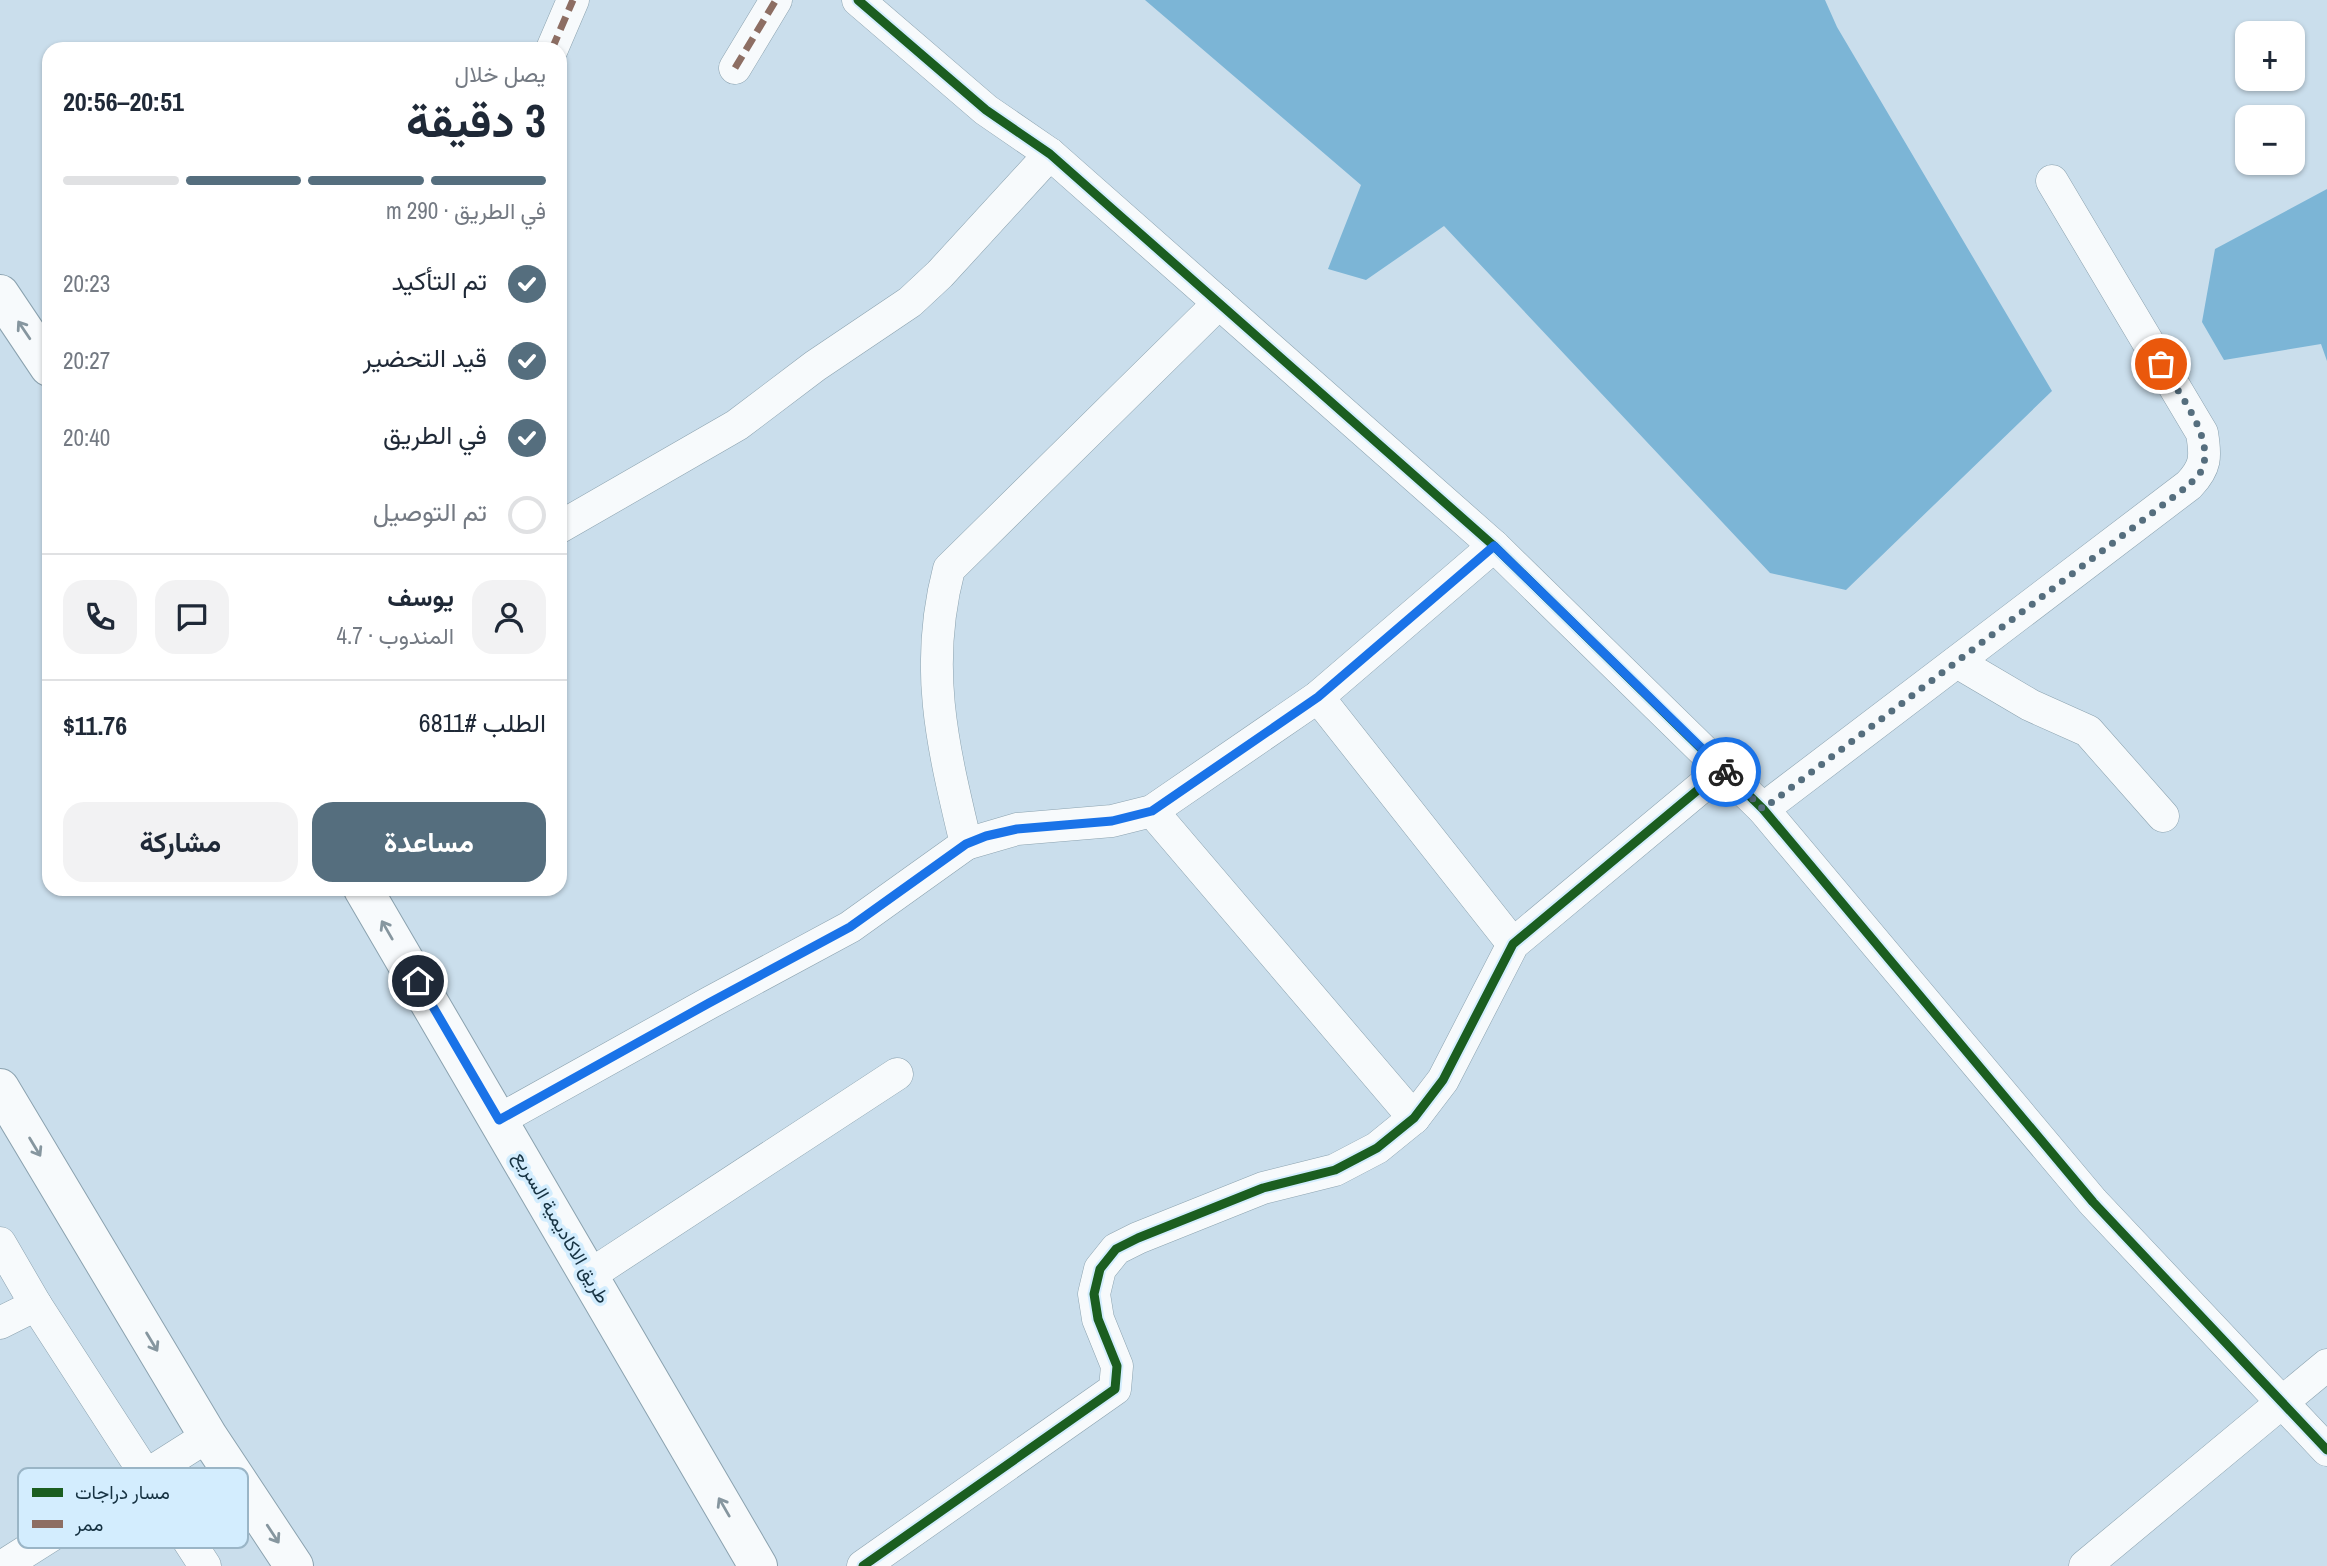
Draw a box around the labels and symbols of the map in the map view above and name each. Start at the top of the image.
one-way arrow [17,321,31,341]
pin [2131,334,2191,394]
courier [1691,737,1761,807]
one-way arrow [380,920,394,940]
pin [388,951,448,1011]
one-way arrow [28,1136,42,1156]
street label: طريق الاكاديمية السريع [507,1146,616,1308]
one-way arrow [145,1332,159,1352]
legend [18,1468,248,1548]
text: مسار دراجات [75,1479,170,1505]
one-way arrow [717,1497,730,1518]
text: ممر [74,1511,103,1537]
one-way arrow [267,1524,281,1544]

